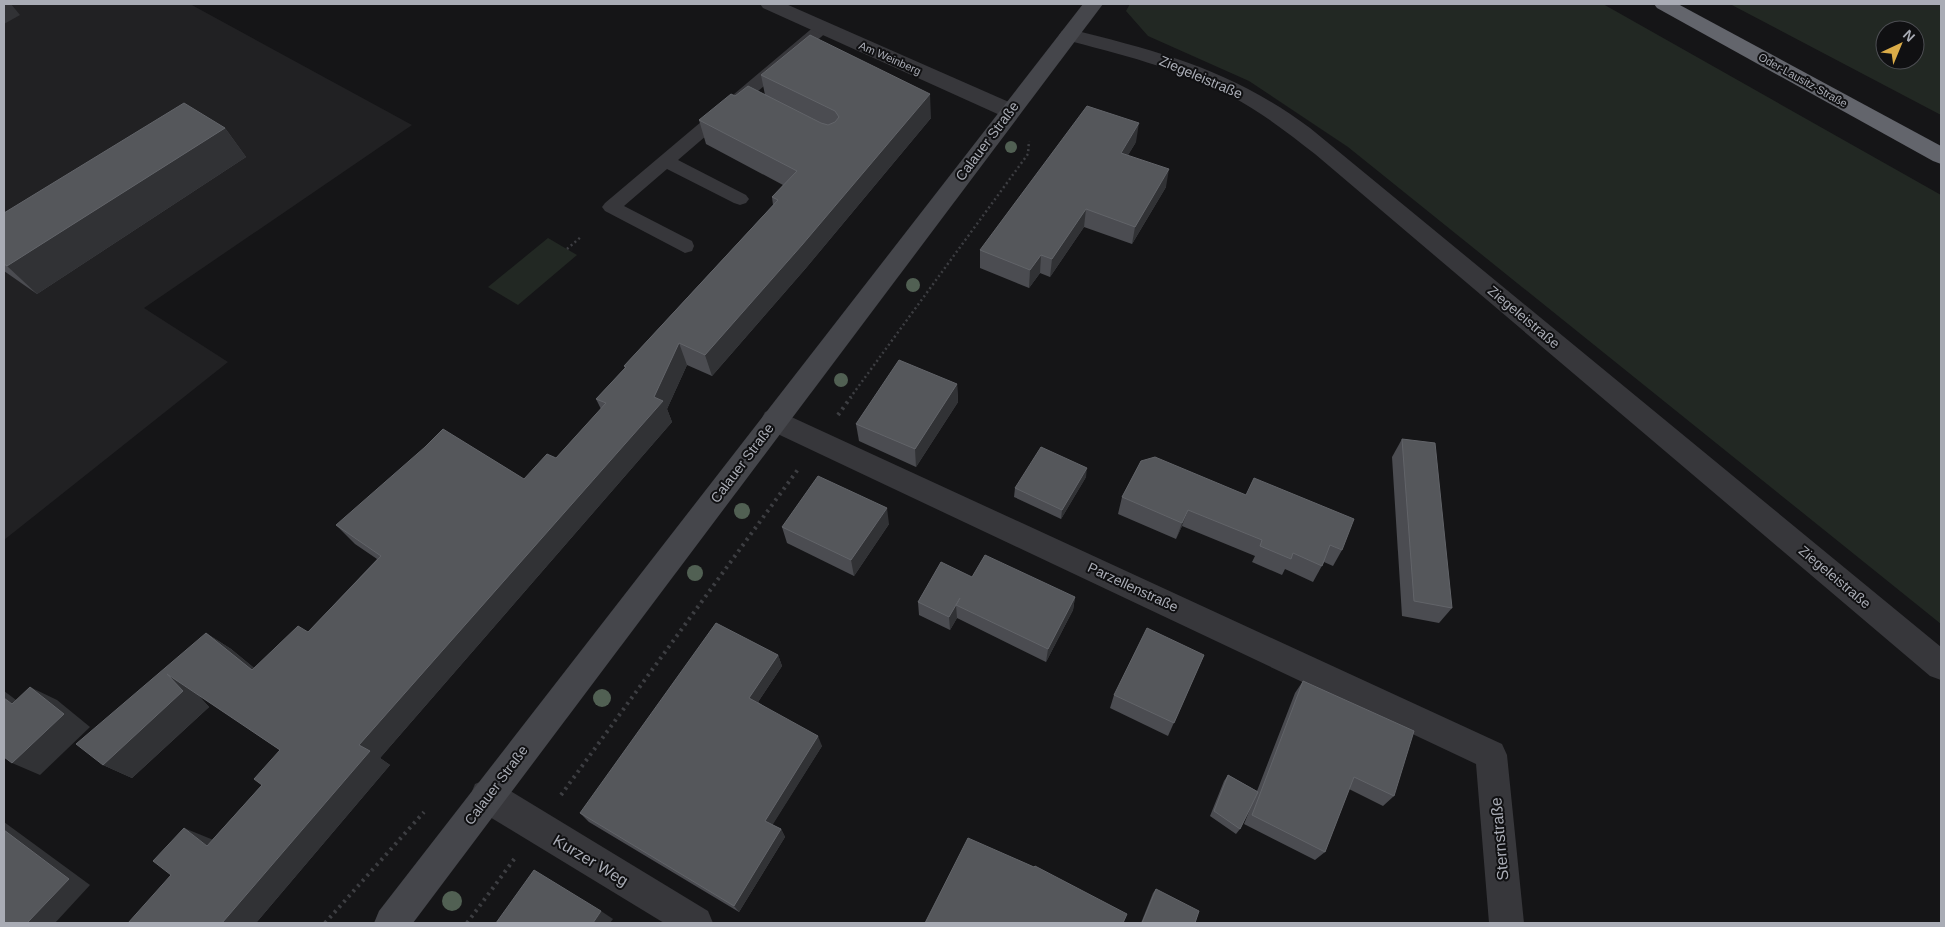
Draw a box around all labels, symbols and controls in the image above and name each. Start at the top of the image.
north arrow [1875,20,1925,70]
text: N [1900,26,1918,45]
street label: Am Weinberg [857,39,923,77]
street label: Oder-Lausitz-Straße [1757,51,1849,109]
street label: Ziegeleistraße [1157,52,1245,102]
street label: Calauer Straße [952,98,1022,184]
street label: Ziegeleistraße [1485,282,1563,352]
street label: Calauer Straße [707,420,777,506]
street label: Ziegeleistraße [1796,542,1874,612]
street label: Parzellenstraße [1085,559,1181,615]
street label: Calauer Straße [461,742,531,828]
street label: Sternstraße [1487,796,1512,881]
street label: Kurzer Weg [550,831,631,889]

